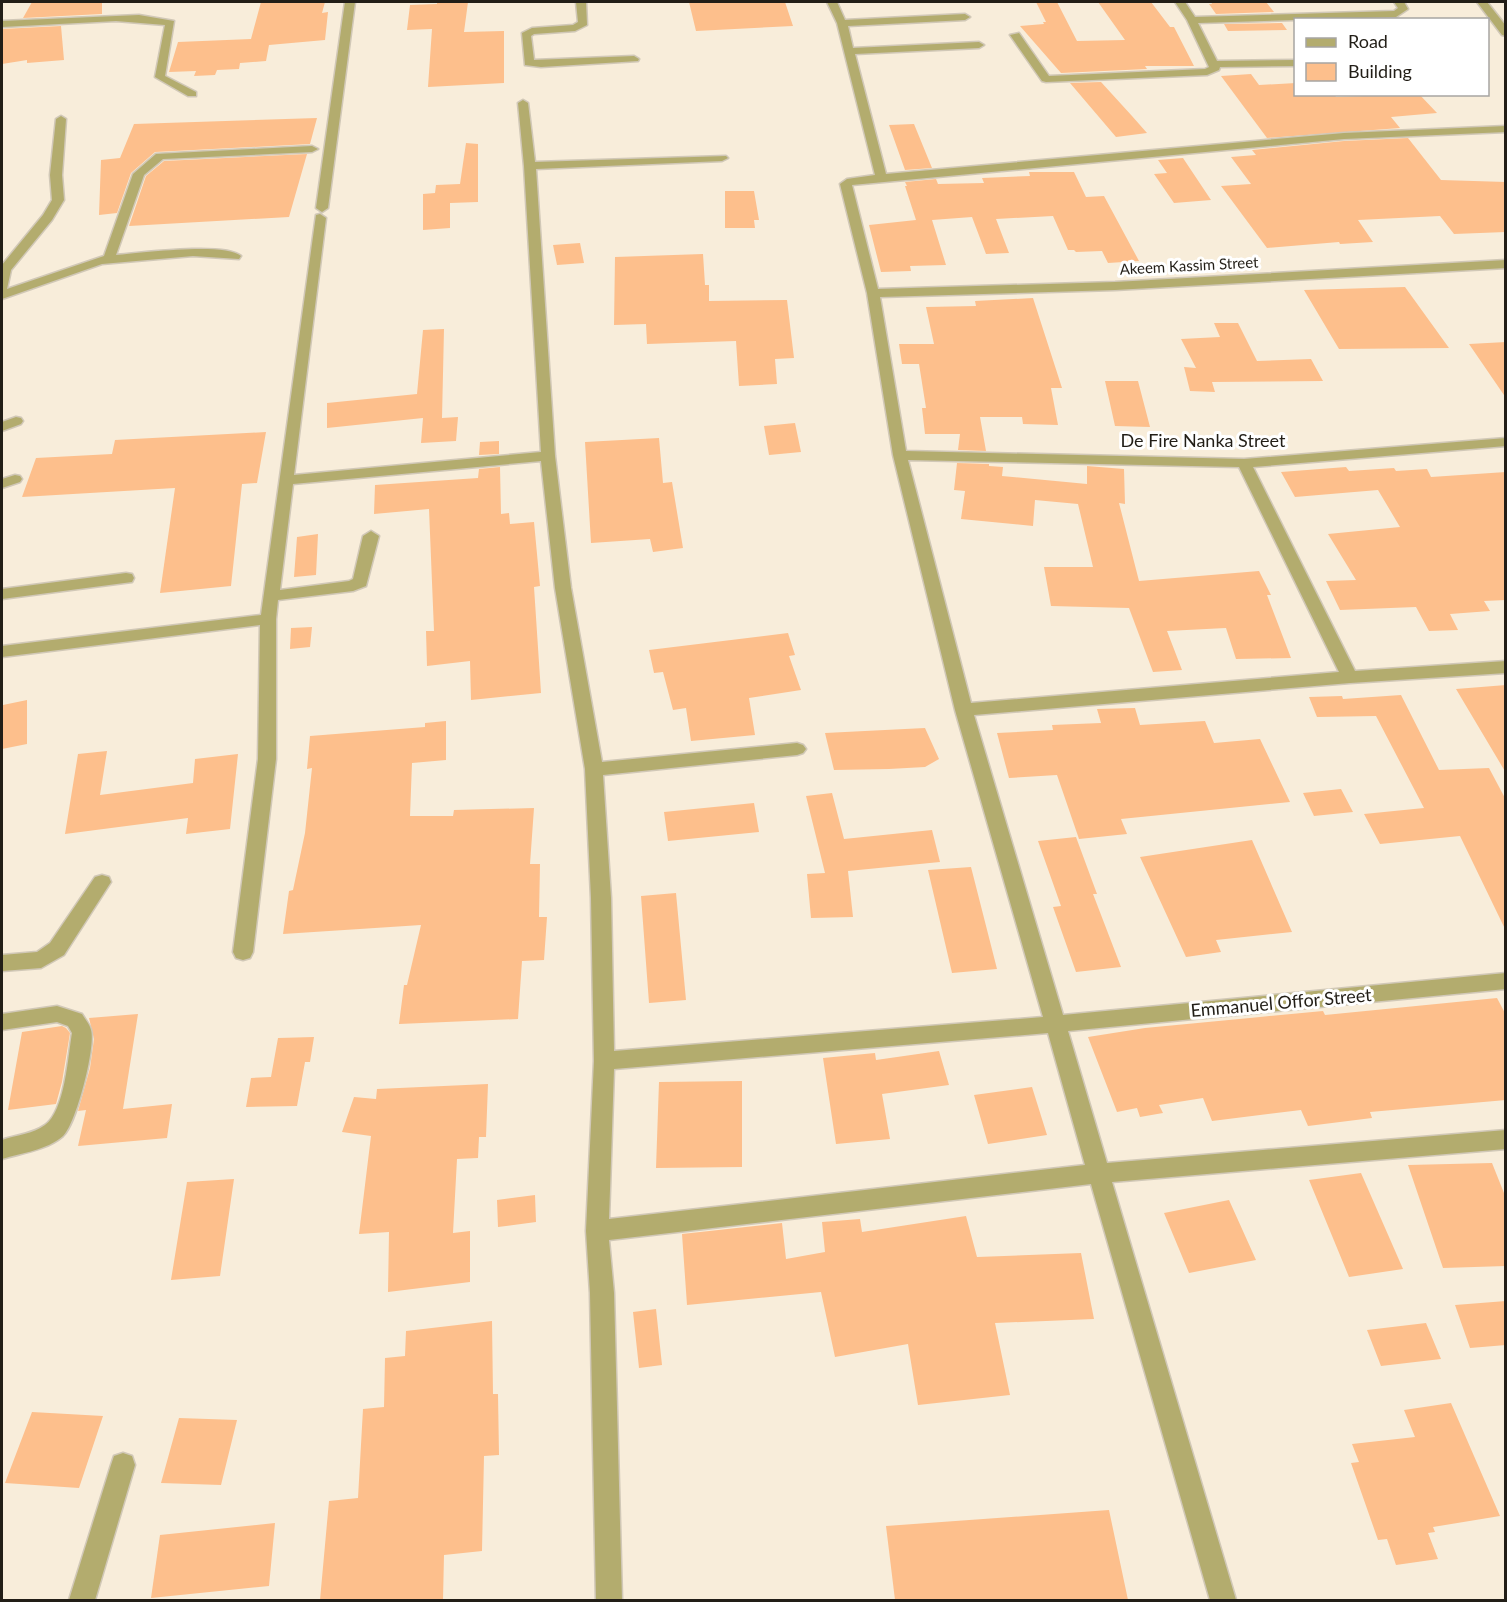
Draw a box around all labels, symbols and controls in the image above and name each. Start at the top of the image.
legend [1294,18,1489,96]
text: Road [1348,30,1388,52]
text: Building [1348,60,1412,82]
street label: Akeem Kassim Street [1119,252,1259,278]
street label: De Fire Nanka Street [1121,429,1286,451]
street label: Emmanuel Offor Street [1190,983,1373,1021]

